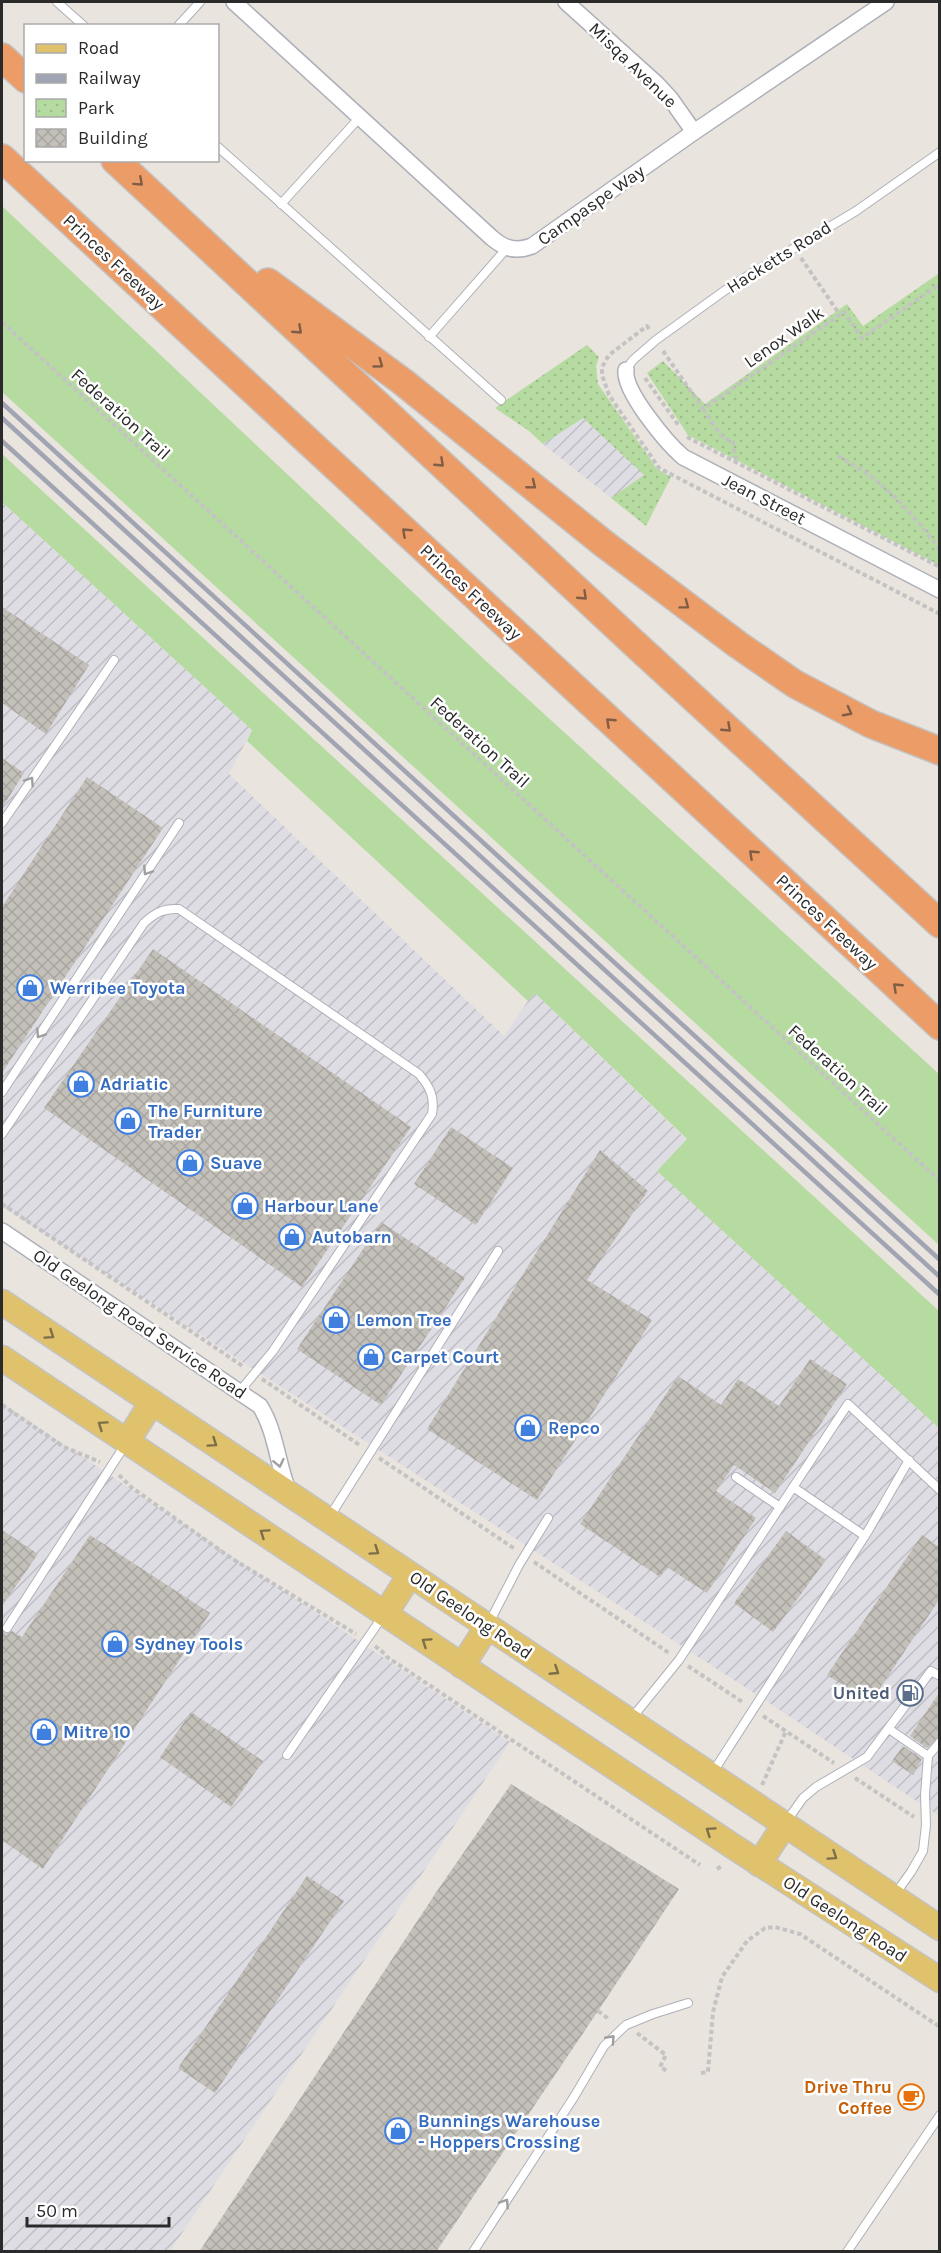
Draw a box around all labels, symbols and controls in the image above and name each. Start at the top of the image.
street label: Misqa Avenue [584,17,682,113]
legend [24,24,219,162]
text: Road [78,37,119,59]
text: Railway [78,67,141,89]
text: Park [78,97,115,119]
text: Building [78,127,148,149]
street label: Campaspe Way [533,160,649,250]
one-way arrow [132,175,143,186]
street label: Princes Freeway [59,209,170,315]
street label: Hacketts Road [723,216,835,298]
street label: Lenox Walk [740,301,828,373]
one-way arrow [291,323,301,334]
one-way arrow [372,357,383,368]
street label: Federation Trail [67,364,175,464]
one-way arrow [434,456,444,467]
street label: Jean Street [718,469,810,530]
one-way arrow [525,478,536,489]
one-way arrow [402,528,412,539]
street label: Princes Freeway [416,539,527,645]
one-way arrow [576,589,587,600]
one-way arrow [679,598,690,609]
street label: Federation Trail [426,692,534,792]
one-way arrow [842,705,852,716]
one-way arrow [607,718,617,729]
one-way arrow [720,720,731,731]
one-way arrow [23,777,34,788]
one-way arrow [750,850,760,861]
one-way arrow [143,865,154,876]
street label: Princes Freeway [772,869,883,975]
shop icon: Werribee Toyota [15,973,45,1003]
place label: Werribee Toyota [50,977,186,999]
one-way arrow [893,983,904,994]
street label: Federation Trail [784,1020,892,1120]
one-way arrow [35,1028,47,1038]
shop icon: Adriatic [66,1069,96,1099]
place label: Adriatic [100,1073,168,1095]
place label: The Furniture Trader [148,1100,263,1143]
shop icon: The Furniture Trader [113,1106,143,1136]
shop icon: Suave [175,1148,205,1178]
place label: Suave [210,1152,262,1174]
shop icon: Harbour Lane [230,1191,260,1221]
place label: Harbour Lane [264,1195,379,1217]
shop icon: Autobarn [277,1222,307,1252]
place label: Autobarn [312,1226,392,1248]
street label: Old Geelong Road Service Road [29,1244,251,1404]
shop icon: Lemon Tree [321,1305,351,1335]
place label: Lemon Tree [356,1309,452,1331]
one-way arrow [43,1328,54,1339]
shop icon: Carpet Court [356,1342,386,1372]
place label: Carpet Court [391,1346,499,1368]
shop icon: Repco [513,1413,543,1443]
place label: Repco [548,1417,600,1439]
one-way arrow [97,1421,108,1432]
one-way arrow [206,1436,217,1447]
one-way arrow [272,1458,285,1468]
one-way arrow [260,1529,270,1541]
one-way arrow [368,1544,379,1555]
street label: Old Geelong Road [405,1566,537,1664]
shop icon: Sydney Tools [100,1629,130,1659]
place label: Sydney Tools [134,1633,243,1655]
one-way arrow [422,1637,432,1649]
one-way arrow [548,1663,559,1674]
fuel station icon: United [895,1678,925,1708]
place label: United [833,1682,890,1704]
shop icon: Mitre 10 [29,1717,59,1747]
place label: Mitre 10 [63,1721,131,1743]
one-way arrow [706,1828,717,1839]
one-way arrow [827,1849,838,1860]
street label: Old Geelong Road [779,1871,911,1967]
one-way arrow [604,2036,615,2046]
place label: Drive Thru Coffee [804,2076,892,2119]
cafe icon: Drive Thru Coffee [896,2082,926,2112]
place label: Bunnings Warehouse - Hoppers Crossing [418,2110,600,2153]
shop icon: Bunnings Warehouse - Hoppers Crossing [383,2116,413,2146]
scale bar [27,2190,170,2228]
one-way arrow [497,2198,508,2209]
text: 50 m [36,2200,78,2222]

